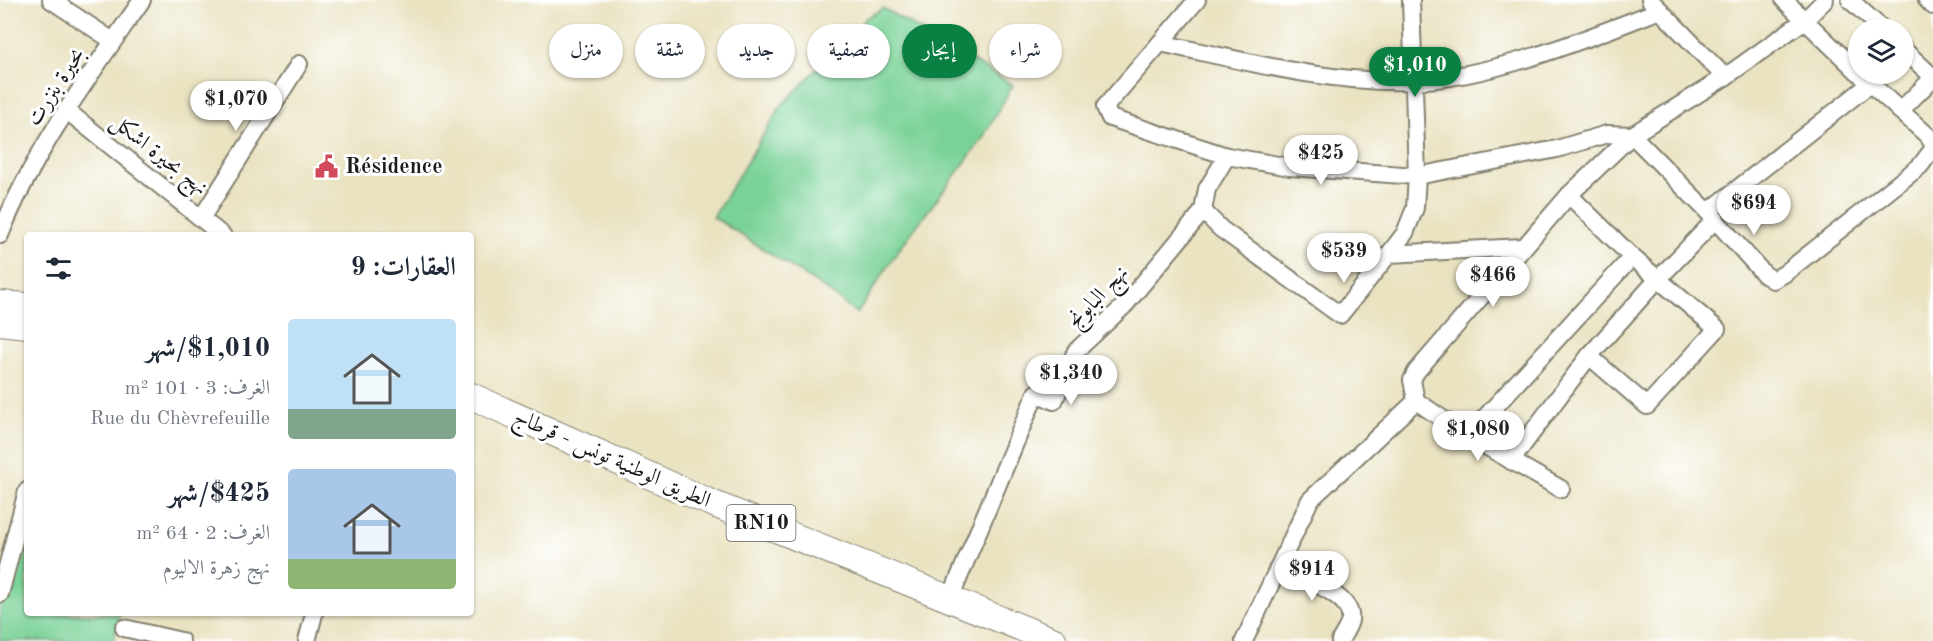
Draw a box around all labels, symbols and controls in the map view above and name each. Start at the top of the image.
map controls [1848,18,1914,84]
button: layers [1848,18,1914,84]
chip: منزل [549,24,623,78]
chip: شقة [635,24,705,78]
chip: جديد [717,24,795,78]
chip: تصفية [807,24,890,78]
chip: إيجار [902,24,977,78]
chip: شراء [989,24,1062,78]
street label: بحيرة بنزرت [23,44,90,130]
pin: $1,010 [1366,47,1464,98]
text: $1,010 [1383,56,1447,76]
pin: $1,070 [187,81,285,132]
text: $1,070 [204,90,268,110]
street label: نهج بحيرة اشكل [102,109,213,205]
pin: $425 [1285,135,1357,186]
text: $425 [1298,144,1344,164]
public building icon: Résidence [314,154,340,180]
place label: Résidence [345,156,443,178]
pin: $694 [1718,185,1790,236]
text: $694 [1731,194,1777,214]
pin: $539 [1308,233,1380,284]
text: $539 [1321,242,1367,262]
icon: filters [42,252,75,285]
text: العقارات: 9 [351,255,456,281]
pin: $466 [1457,257,1529,308]
street label: نهج البابونج [1063,262,1138,337]
text: $466 [1470,266,1516,286]
text: $1,010/شهر [146,336,270,362]
icon: home [336,343,408,415]
pin: $1,340 [1022,355,1120,406]
text: $1,340 [1039,364,1103,384]
text: الغرف: 3 · 101 m² [125,379,270,399]
street label: الطريق الوطنية تونس - قرطاج [507,406,714,519]
text: Rue du Chèvrefeuille [90,409,270,429]
pin: $1,080 [1429,411,1527,462]
text: $1,080 [1446,420,1510,440]
text: $425/شهر [168,481,270,507]
icon: home [336,493,408,565]
road number: RN10 [726,505,795,541]
text: الغرف: 2 · 64 m² [136,524,270,544]
pin: $914 [1276,551,1348,602]
text: نهج زهرة الاليوم [163,559,270,579]
text: $914 [1289,560,1335,580]

